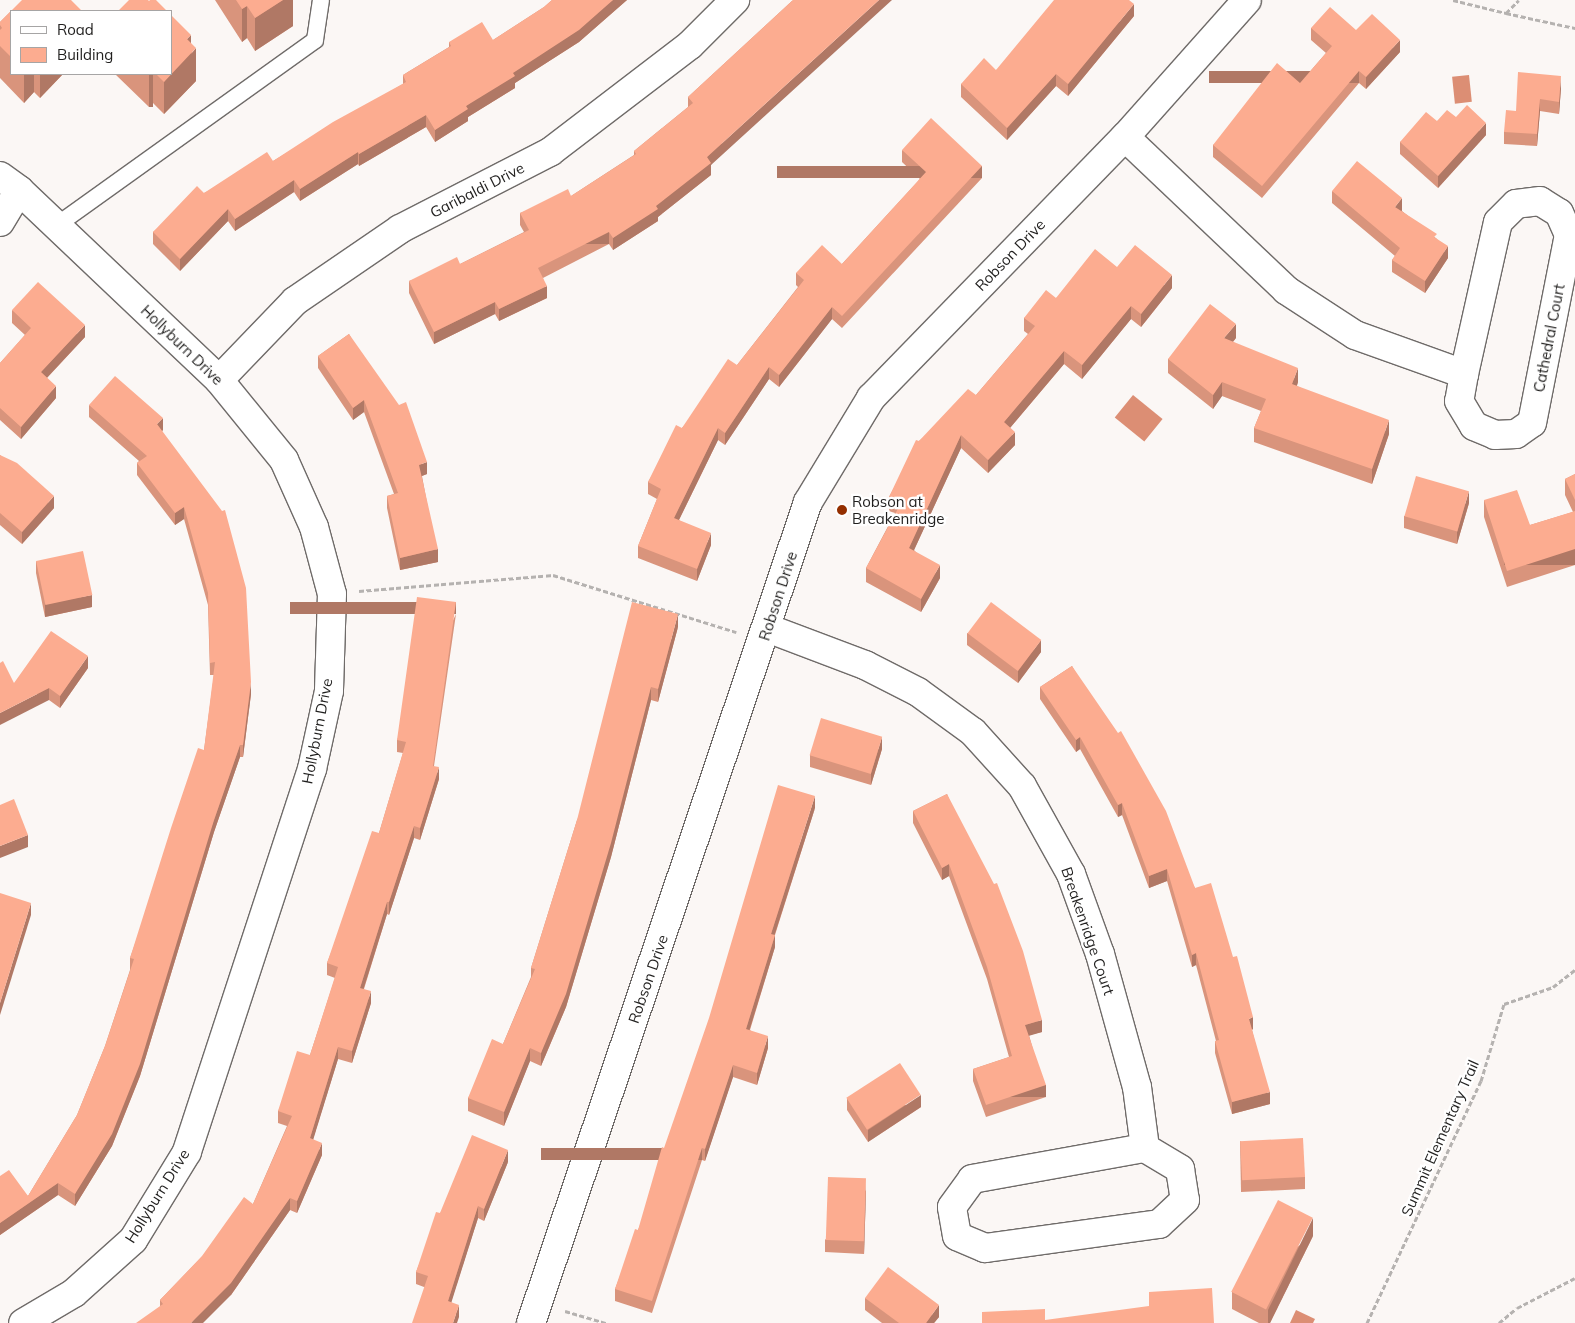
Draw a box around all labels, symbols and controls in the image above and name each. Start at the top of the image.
legend [10,10,172,75]
text: Road [57,20,94,39]
text: Building [57,45,113,64]
street label: Garibaldi Drive [427,159,527,221]
street label: Robson Drive [971,215,1049,295]
street label: Cathedral Court [1530,282,1568,394]
street label: Hollyburn Drive [137,301,227,389]
place label: Robson at Breakenridge [852,492,944,527]
marker: Robson at Breakenridge [836,504,848,516]
street label: Robson Drive [755,549,801,643]
street label: Hollyburn Drive [298,677,336,785]
street label: Breakenridge Court [1058,865,1118,997]
street label: Robson Drive [624,932,672,1026]
street label: Summit Elementary Trail [1397,1057,1483,1219]
street label: Hollyburn Drive [121,1146,193,1246]

